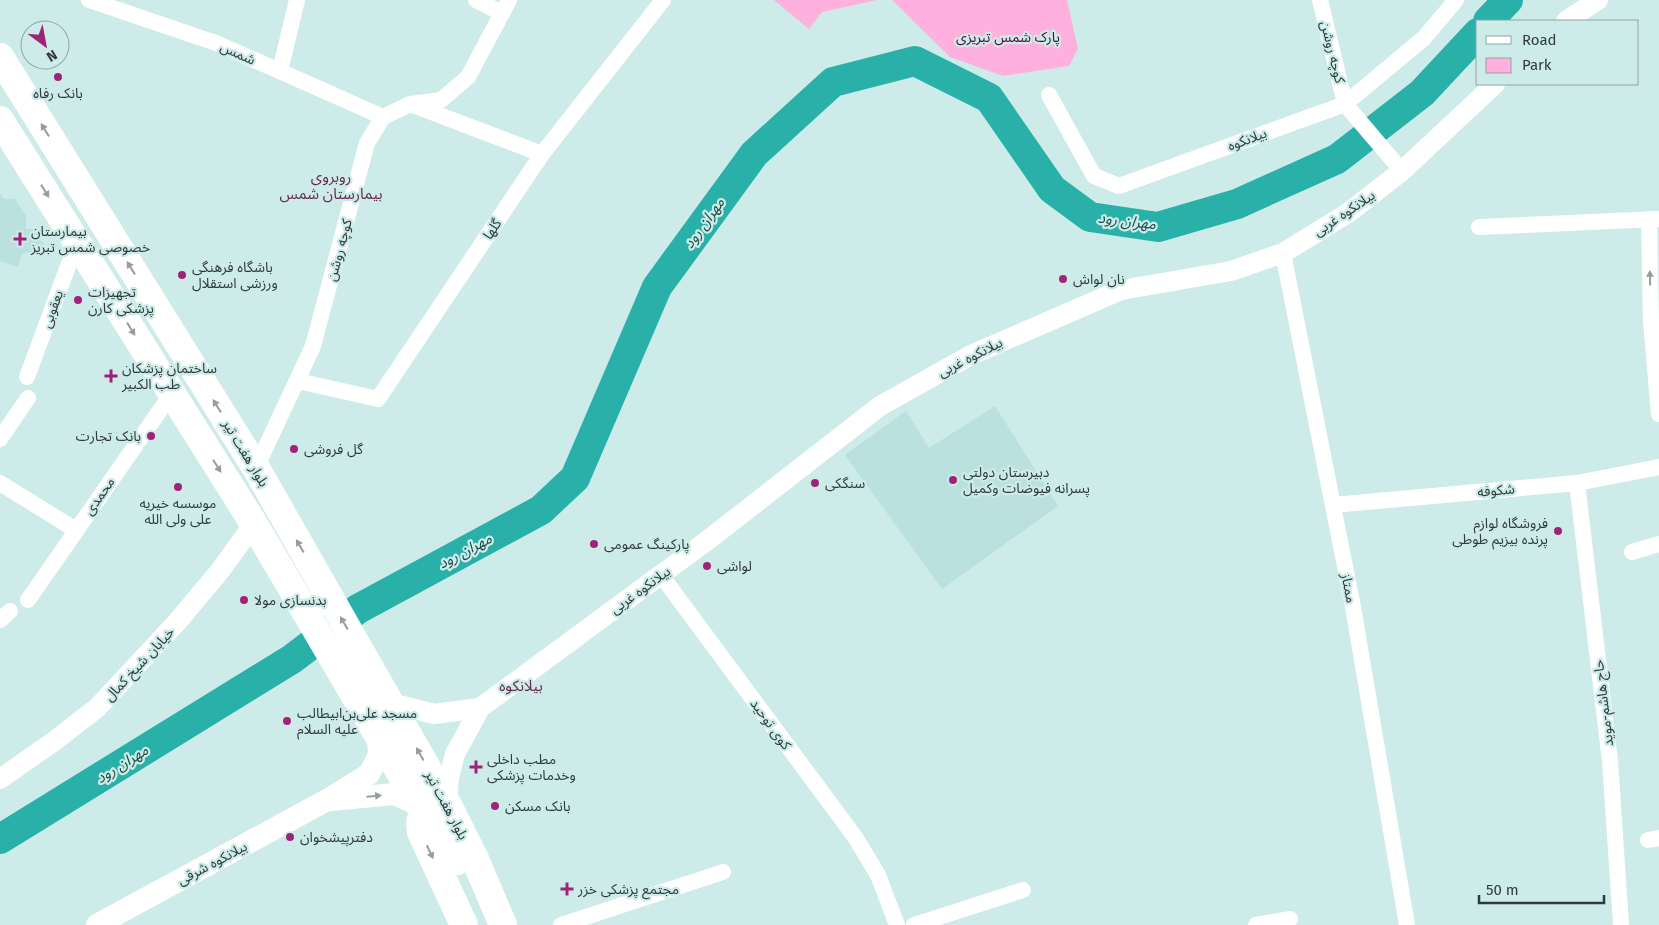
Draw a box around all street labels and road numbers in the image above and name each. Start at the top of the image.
street label: کوچه روشن [1316,19,1349,86]
street label: شمس [218,38,258,69]
street label: بیلانکوه [1225,124,1269,154]
street label: بیلانکوه غربی [1310,187,1378,240]
street label: گلها [479,216,506,243]
street label: کوچه روشن [323,217,357,283]
street label: یعقوبی [38,288,67,330]
street label: بیلانکوه غربی [935,334,1006,381]
street label: بلوار هفت تیر [218,416,272,490]
street label: محمدی [80,474,119,519]
street label: شکوفه [1476,480,1516,501]
street label: بیلانکوه غربی [607,563,674,618]
street label: ممتاز [1337,571,1360,604]
street label: خیابان شیخ کمال [101,624,180,706]
street label: حاج هاشم-موید [1590,658,1619,747]
street label: کوی توحید [747,696,795,753]
street label: بلوار هفت تیر [421,767,472,843]
street label: بیلانکوه شرقی [174,838,250,889]

